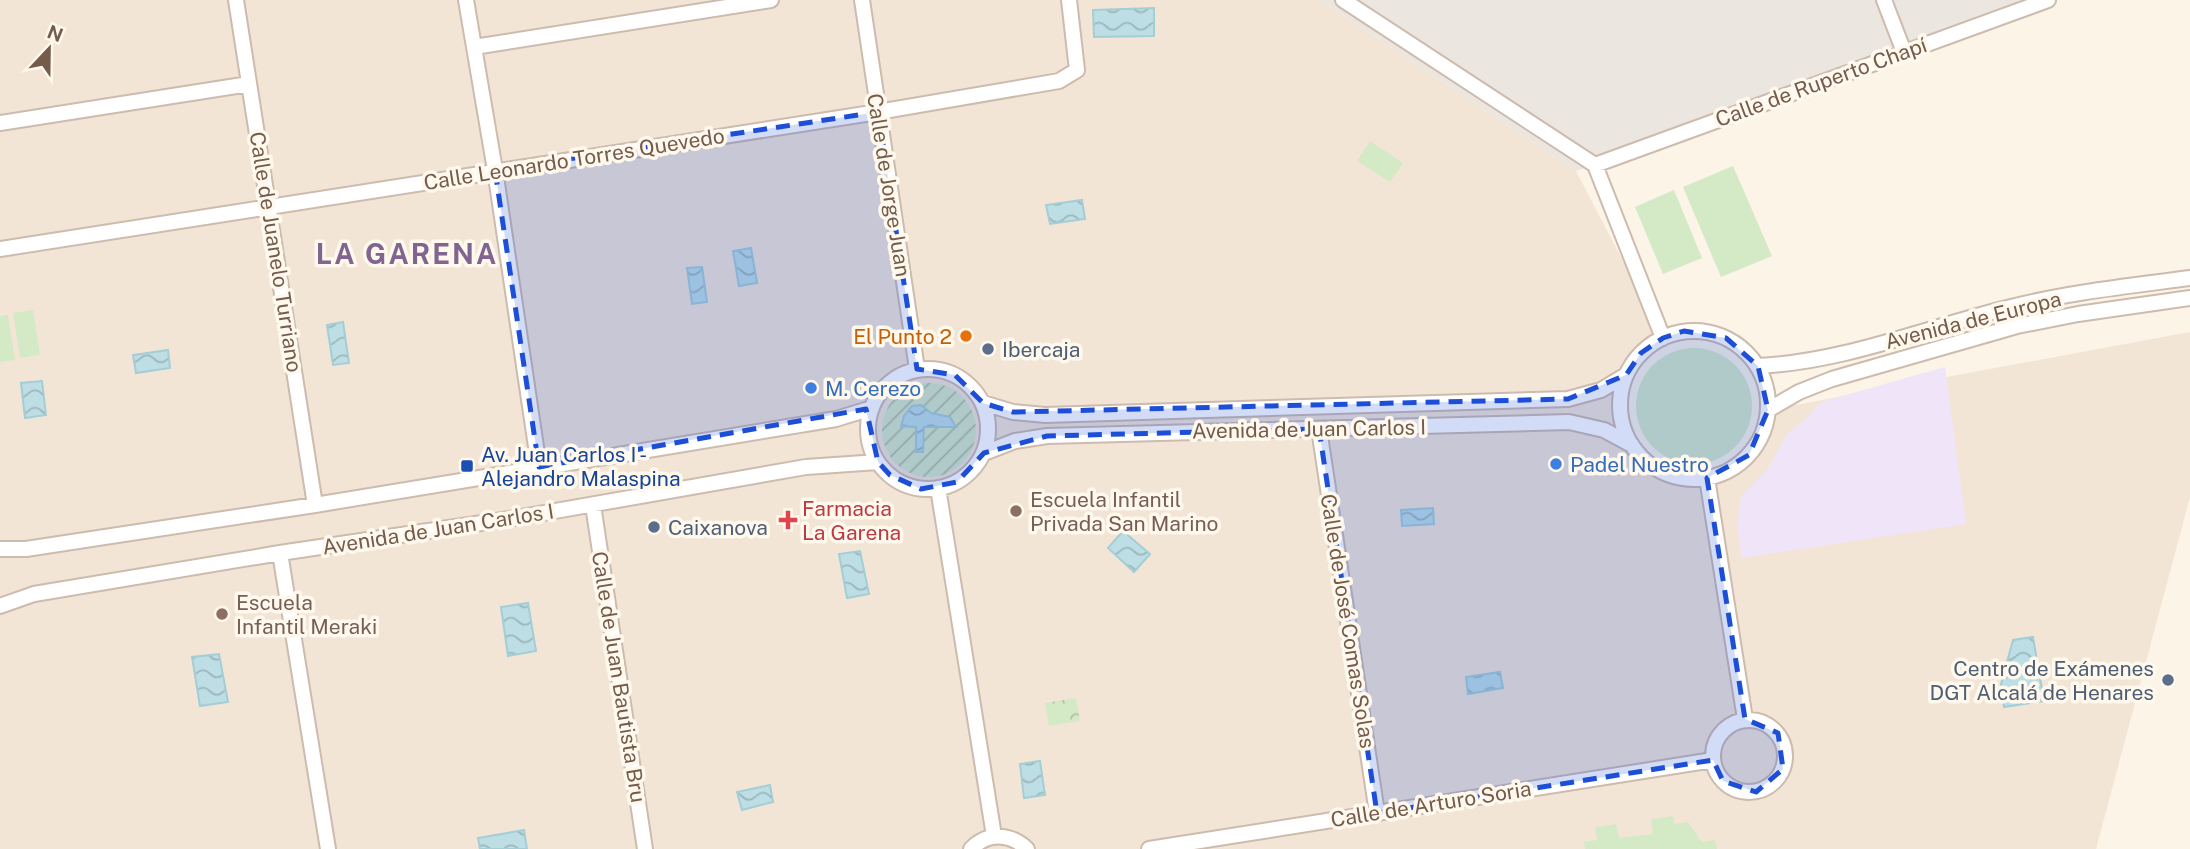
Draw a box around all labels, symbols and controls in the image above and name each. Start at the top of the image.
north arrow [14,14,84,84]
text: N [44,20,66,46]
street label: Calle de Ruperto Chapí [1712,32,1931,132]
street label: Calle de Jorge Juan [862,92,916,278]
street label: Calle Leonardo Torres Quevedo [422,123,726,195]
street label: Calle de Juanelo Turriano [245,130,307,374]
district label: LA GARENA [316,237,498,270]
street label: Avenida de Europa [1882,286,2064,354]
place label: El Punto 2 [853,324,952,349]
marker: El Punto 2 [958,328,974,344]
place label: Ibercaja [1002,337,1080,362]
marker: Ibercaja [980,341,996,357]
place label: M. Cerezo [825,376,921,401]
marker: M. Cerezo [803,380,819,396]
street label: Avenida de Juan Carlos I [1192,414,1426,444]
place label: Av. Juan Carlos I - Alejandro Malaspina [481,442,681,491]
place label: Padel Nuestro [1570,452,1709,477]
marker: Padel Nuestro [1548,456,1564,472]
marker: Av. Juan Carlos I - Alejandro Malaspina [459,458,475,474]
place label: Escuela Infantil Privada San Marino [1030,487,1218,536]
street label: Calle de José Comas Solas [1316,492,1380,750]
place label: Farmacia La Garena [802,496,901,545]
street label: Avenida de Juan Carlos I [320,498,556,560]
marker: Escuela Infantil Privada San Marino [1008,503,1024,519]
marker: Farmacia La Garena [780,512,796,528]
place label: Caixanova [668,515,768,540]
marker: Caixanova [646,519,662,535]
street label: Calle de Juan Bautista Bru [587,550,651,804]
place label: Escuela Infantil Meraki [236,590,377,639]
marker: Escuela Infantil Meraki [214,606,230,622]
place label: Centro de Exámenes DGT Alcalá de Henares [1930,656,2154,705]
marker: Centro de Exámenes DGT Alcalá de Henares [2160,672,2176,688]
street label: Calle de Arturo Soria [1329,776,1533,832]

